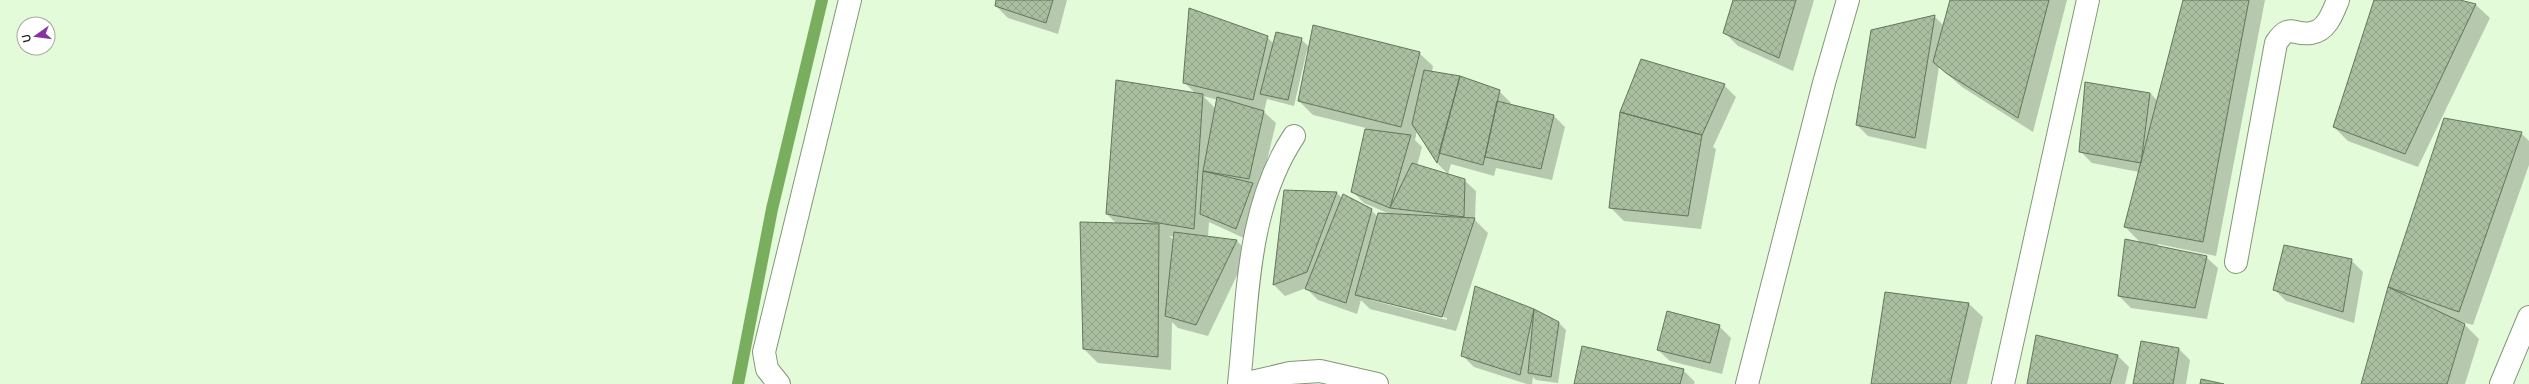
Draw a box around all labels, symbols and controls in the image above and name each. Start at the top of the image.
north arrow [16,16,56,56]
text: U [18,33,34,44]

